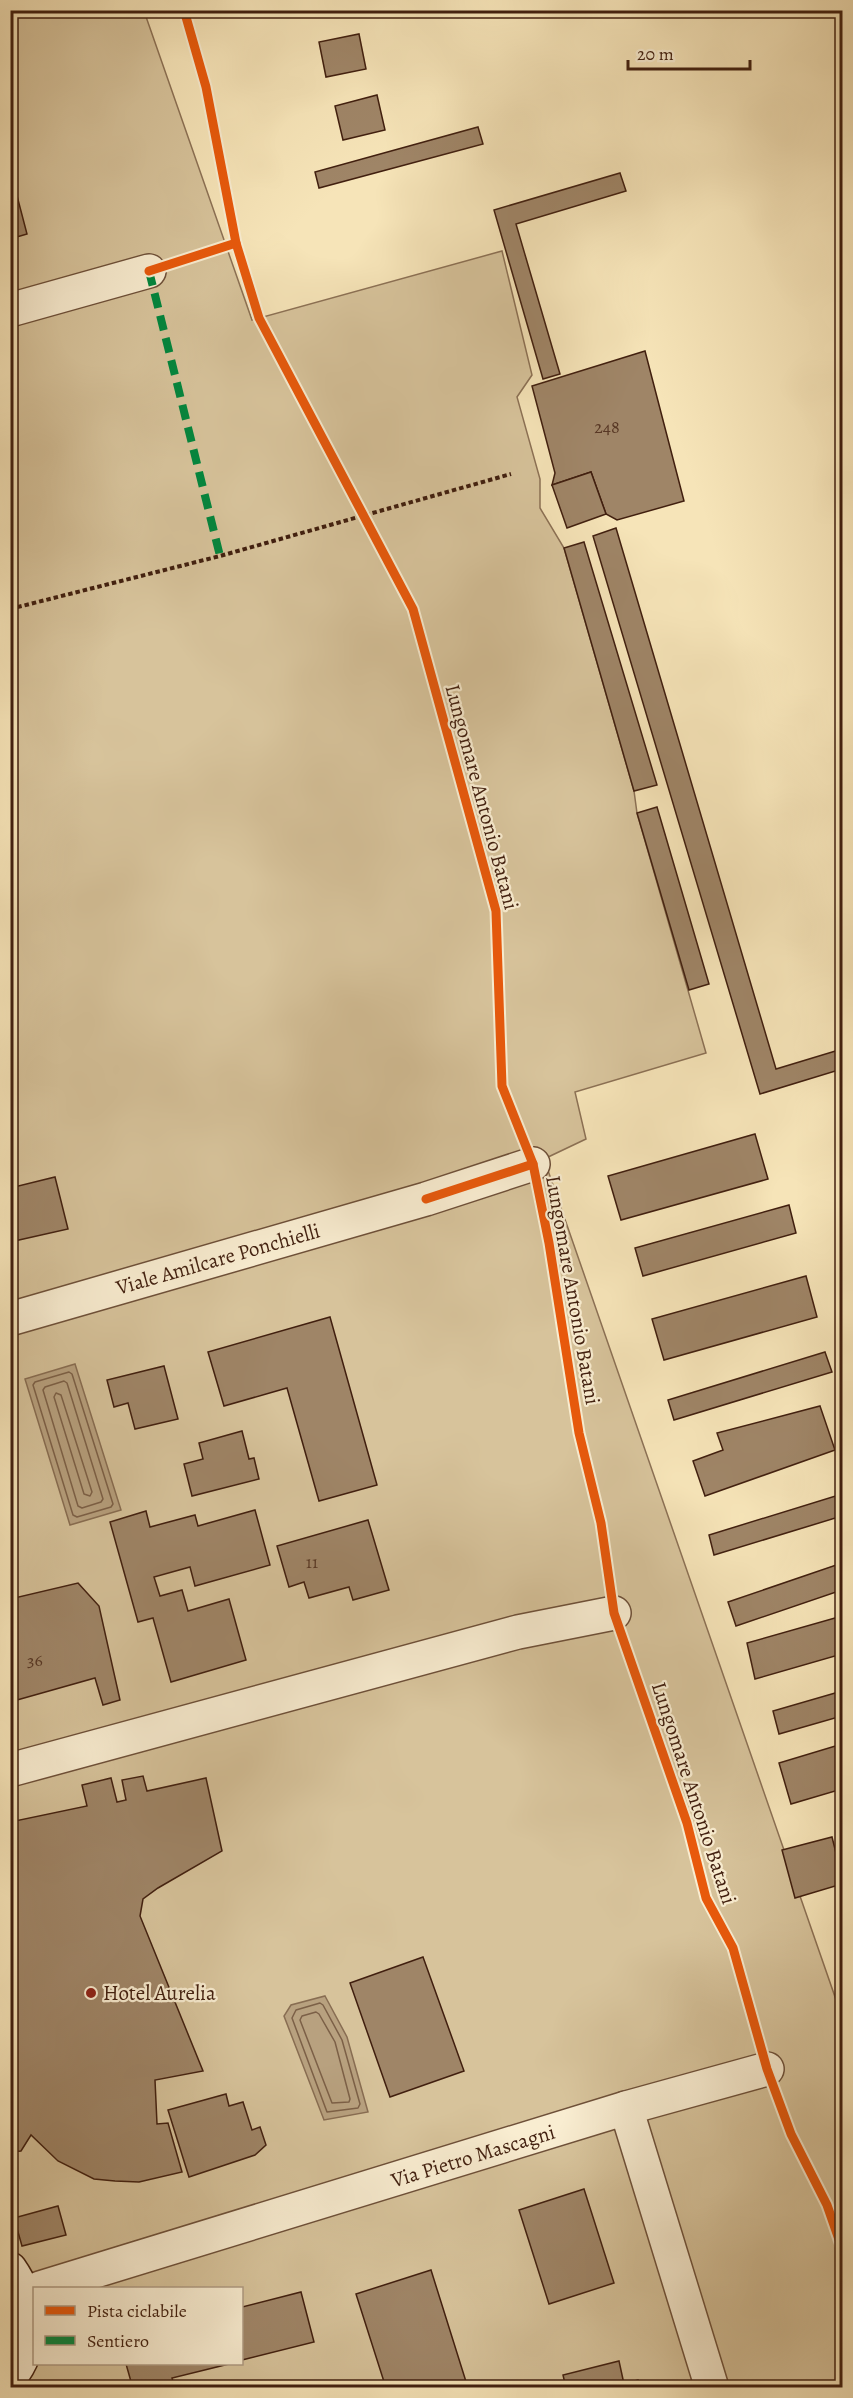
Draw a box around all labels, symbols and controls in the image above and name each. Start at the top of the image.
scale bar [628,33,750,71]
text: 20 m [637,42,674,66]
house number: 248 [594,415,620,439]
street label: Lungomare Antonio Batani [438,681,526,913]
street label: Lungomare Antonio Batani [539,1173,607,1407]
street label: Viale Amilcare Ponchielli [112,1216,323,1302]
house number: 11 [306,1550,318,1574]
house number: 36 [27,1648,43,1672]
street label: Lungomare Antonio Batani [645,1678,743,1908]
place label: Hotel Aurelia [103,1979,216,2007]
marker: Hotel Aurelia [84,1986,98,2000]
street label: Via Pietro Mascagni [387,2118,559,2195]
legend [33,2287,243,2365]
text: Pista ciclabile [87,2299,187,2323]
text: Sentiero [87,2329,149,2353]

